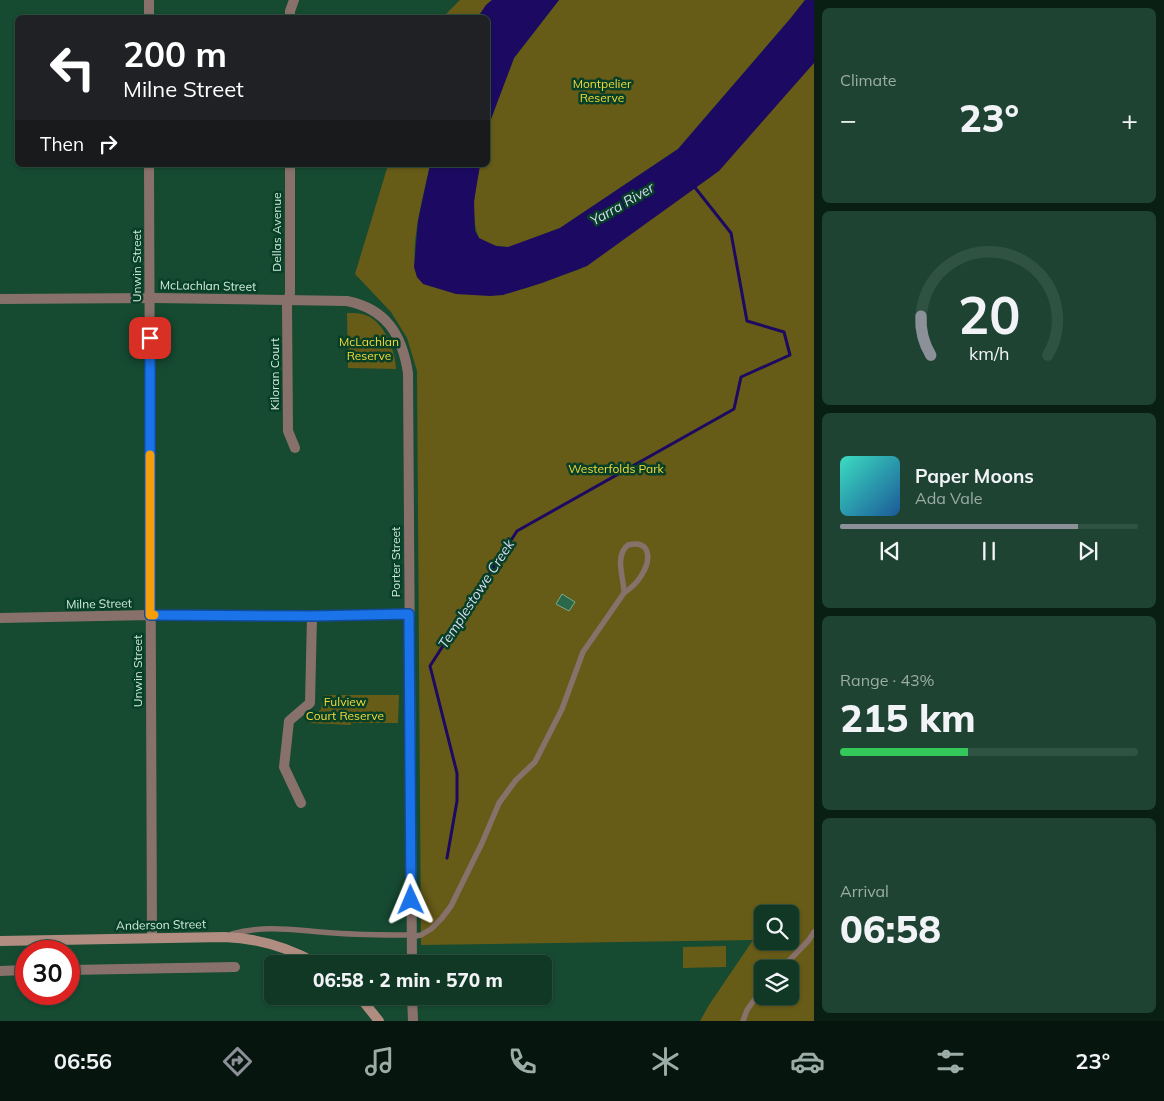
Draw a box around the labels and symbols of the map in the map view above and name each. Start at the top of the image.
park label: Montpelier Reserve [573,76,632,105]
water label: Yarra River [587,178,658,230]
street label: Dellas Avenue [269,192,284,272]
street label: Unwin Street [129,230,144,302]
street label: McLachlan Street [160,277,256,294]
pin [129,317,171,359]
park label: McLachlan Reserve [339,334,399,363]
street label: Kiloran Court [267,338,282,410]
park label: Westerfolds Park [568,461,665,476]
street label: Porter Street [388,527,403,597]
water label: Templestowe Creek [434,535,518,652]
street label: Milne Street [66,595,132,612]
street label: Unwin Street [130,635,145,707]
park label: Fulview Court Reserve [306,694,384,723]
position arrow [384,873,436,925]
street label: Anderson Street [116,916,206,933]
speed limit sign: 30 [15,940,80,1005]

